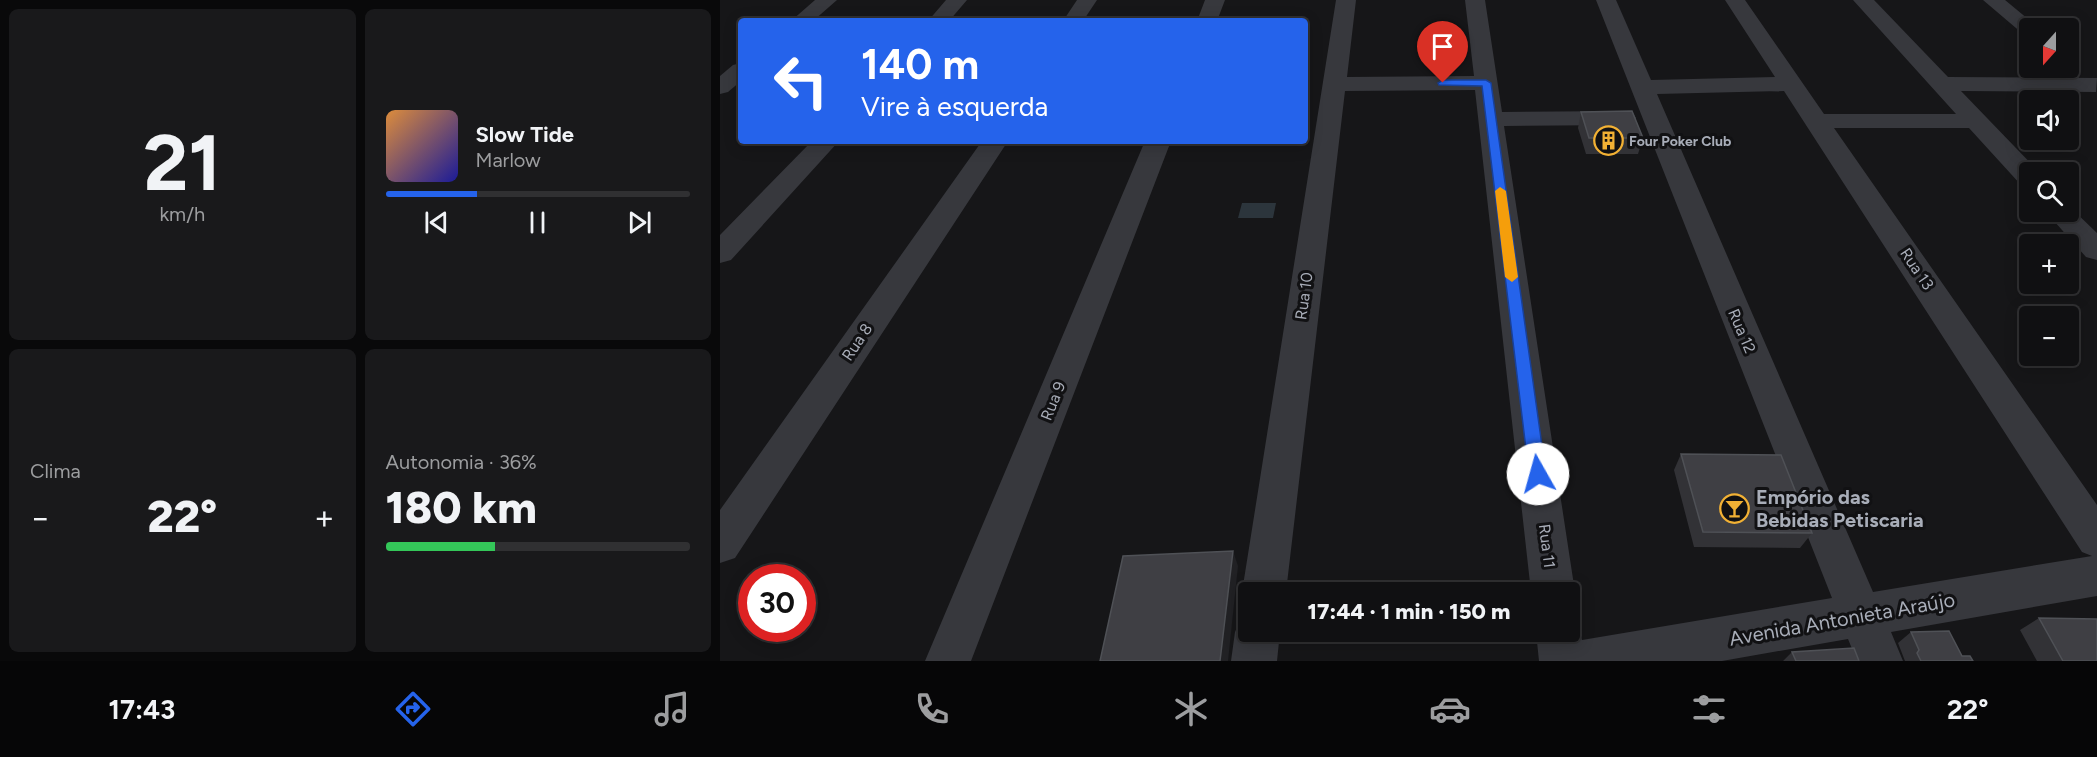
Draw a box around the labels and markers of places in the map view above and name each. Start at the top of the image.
pin [1417,21,1468,83]
building icon: Four Poker Club [1592,125,1624,157]
place label: Four Poker Club [1629,133,1731,150]
place label: Empório das Bebidas Petiscaria [1756,485,1924,532]
bar icon: Empório das Bebidas Petiscaria [1719,493,1751,525]

